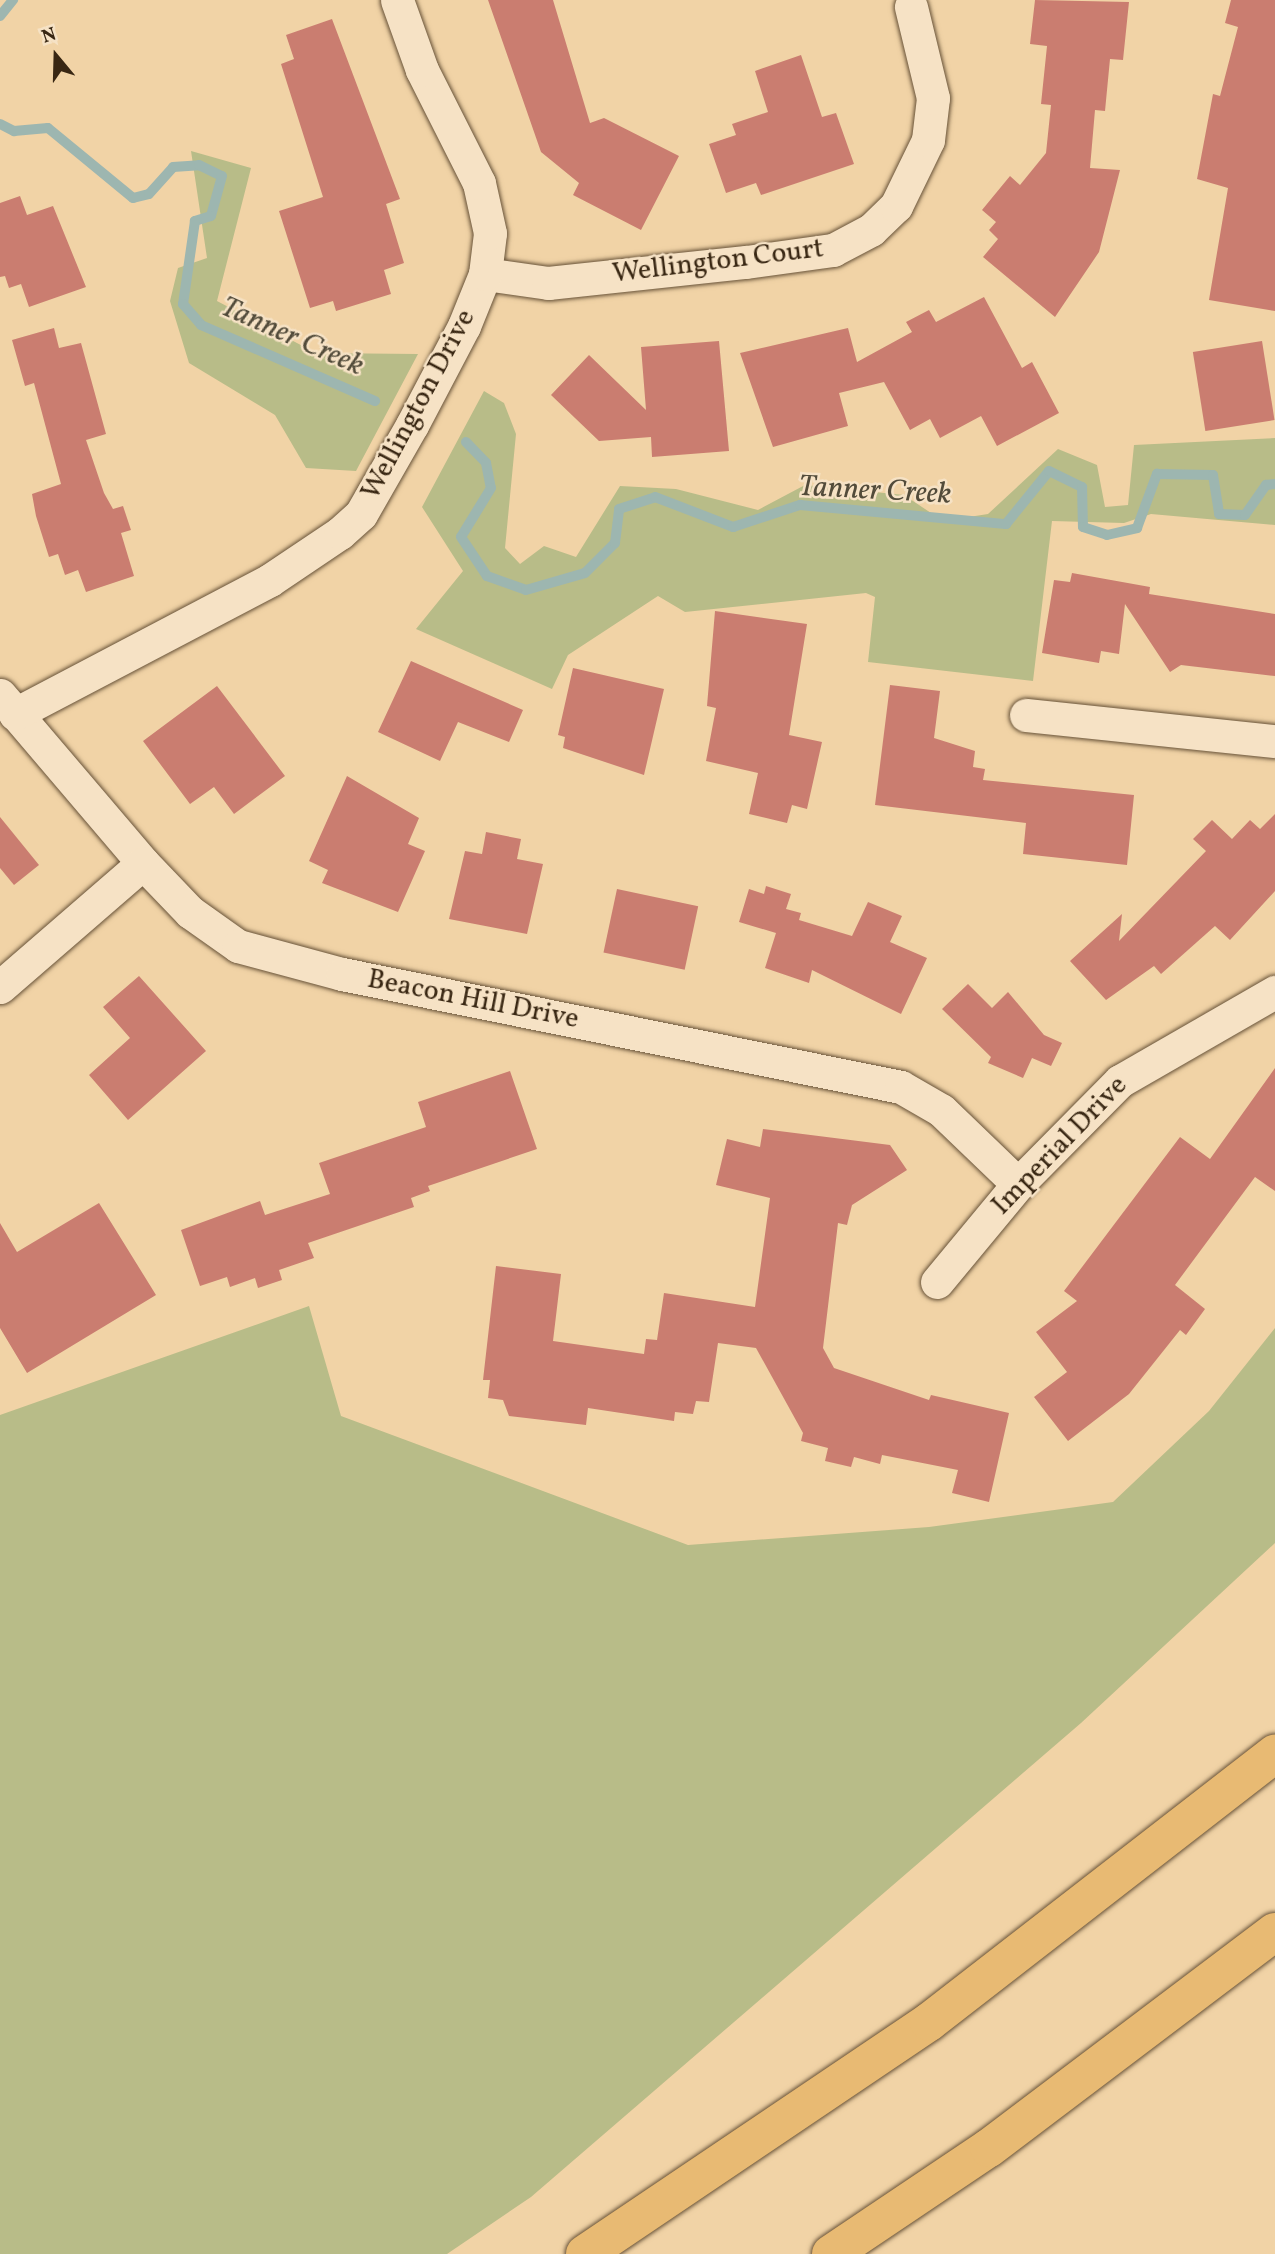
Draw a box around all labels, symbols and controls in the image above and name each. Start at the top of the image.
north arrow [21,21,91,91]
text: N [38,22,60,51]
street label: Wellington Court [610,232,826,292]
water label: Tanner Creek [215,289,369,385]
street label: Wellington Drive [355,304,483,506]
water label: Tanner Creek [798,469,952,513]
street label: Beacon Hill Drive [364,963,582,1037]
street label: Imperial Drive [985,1069,1135,1223]

